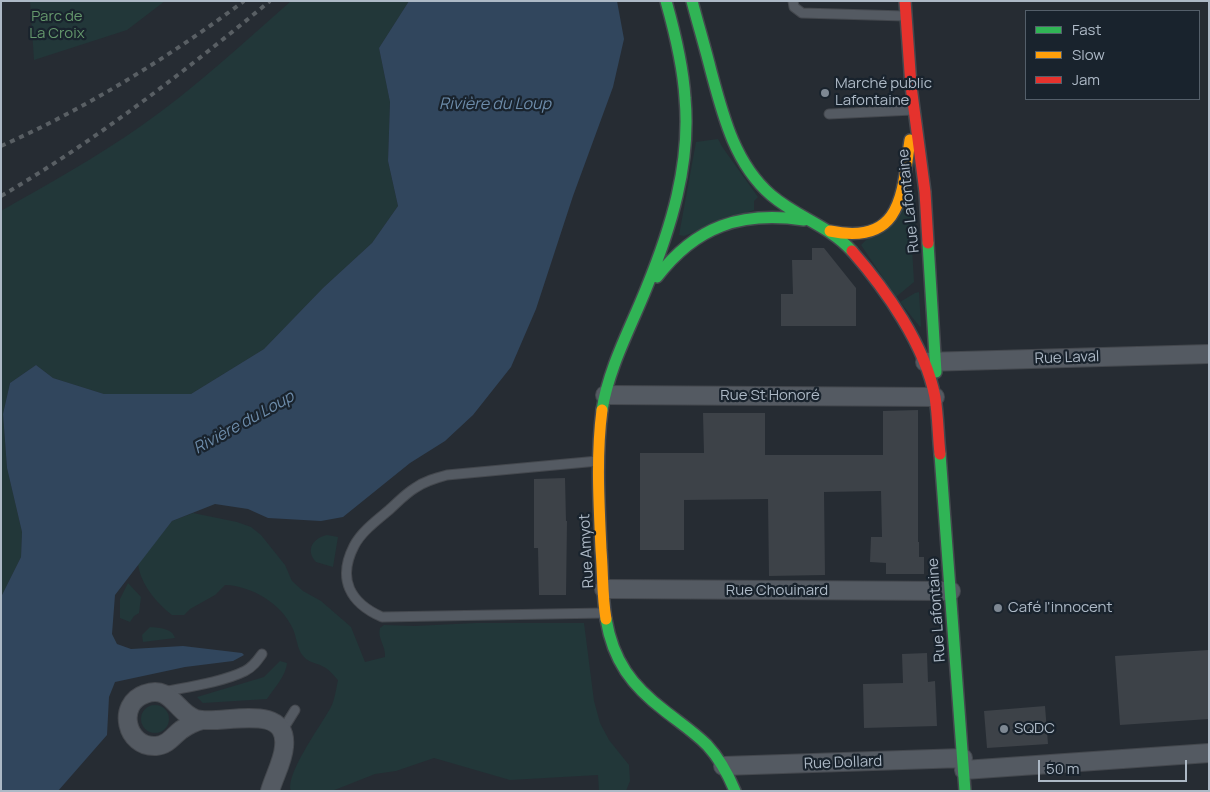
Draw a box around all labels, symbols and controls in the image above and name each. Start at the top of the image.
park label: Parc de La Croix [29,8,85,43]
legend [1025,10,1200,100]
text: Fast [1072,19,1101,40]
text: Slow [1072,44,1105,65]
text: Jam [1072,69,1100,90]
place label: Marché public Lafontaine [835,75,932,110]
marker: Marché public Lafontaine [819,87,831,99]
water label: Rivière du Loup [439,95,551,115]
street label: Rue Lafontaine [895,148,923,254]
street label: Rue Laval [1034,348,1100,368]
water label: Rivière du Loup [190,387,298,459]
street label: Rue St Honoré [720,387,820,405]
street label: Rue Amyot [576,513,598,589]
street label: Rue Lafontaine [924,557,950,663]
street label: Rue Chouinard [726,582,828,600]
place label: Café l'innocent [1008,599,1113,617]
marker: Café l'innocent [992,602,1004,614]
place label: SQDC [1014,720,1055,738]
marker: SQDC [998,723,1010,735]
scale bar [1040,750,1189,782]
street label: Rue Dollard [803,753,883,773]
text: 50 m [1046,758,1080,779]

